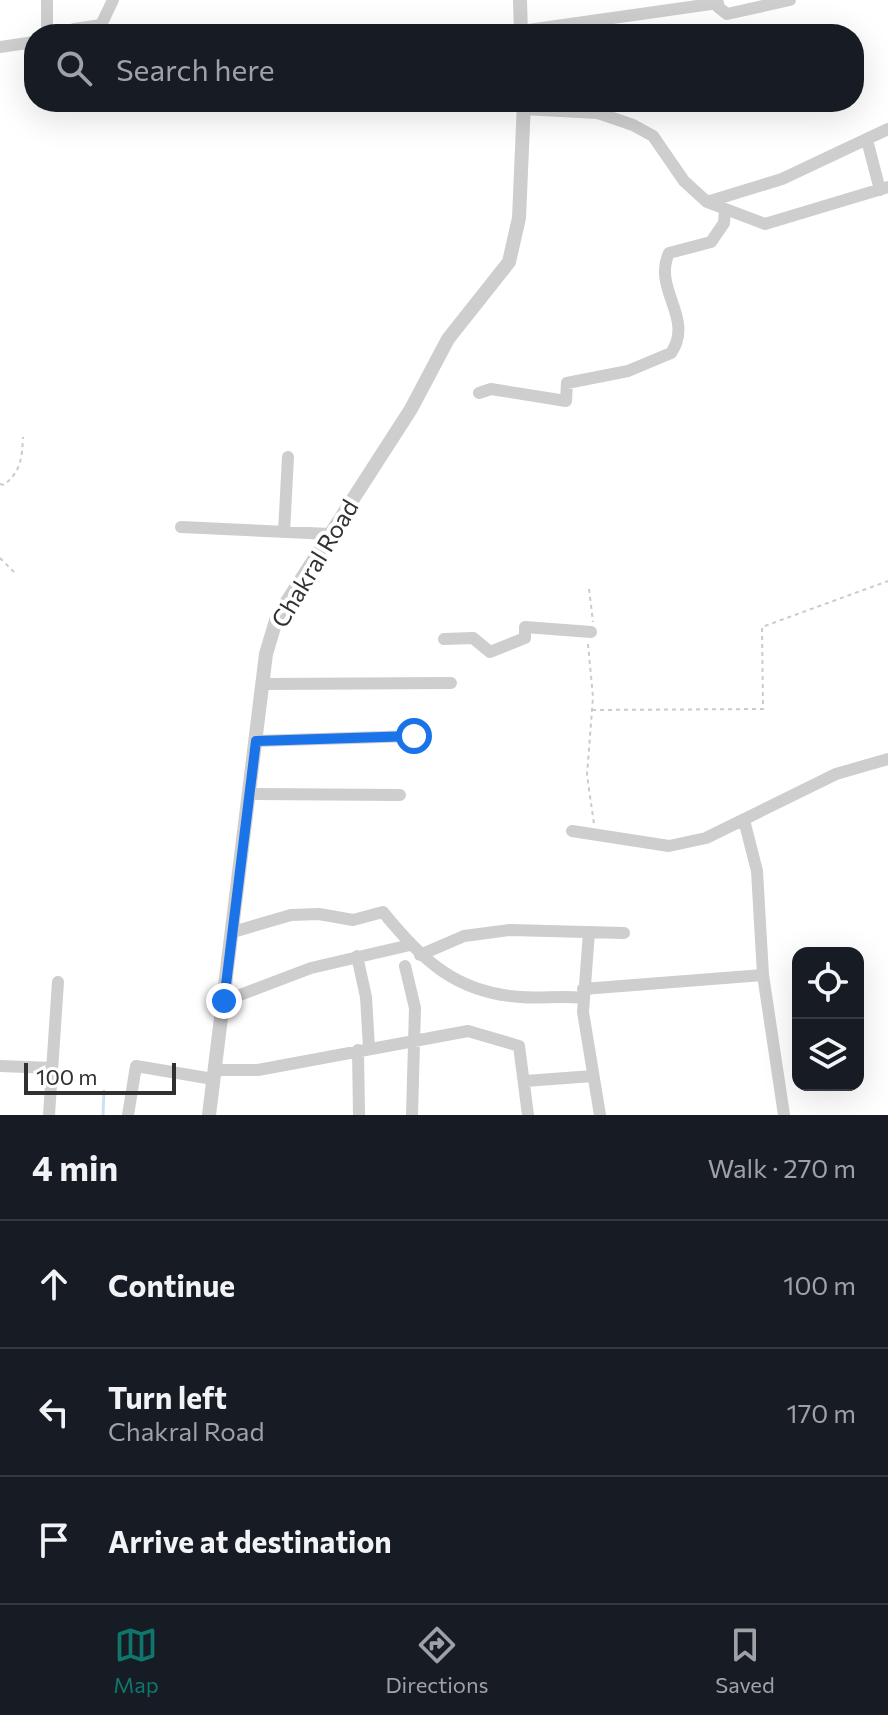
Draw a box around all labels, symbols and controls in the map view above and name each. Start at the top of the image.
search box [24,24,864,112]
icon: search [52,46,96,90]
text: Search here [116,50,275,87]
street label: Chakral Road [264,494,364,632]
route start [396,718,432,754]
map controls [792,947,864,1091]
button: locate [792,947,864,1019]
route end [206,983,242,1019]
button: layers [792,1019,864,1091]
scale bar [24,1059,176,1095]
text: 100 m [36,1063,98,1090]
text: 4 min [32,1146,118,1188]
text: Walk · 270 m [708,1152,856,1183]
icon: ahead [32,1262,76,1306]
text: Continue [108,1266,235,1303]
text: 100 m [783,1269,856,1300]
text: Turn left [108,1378,227,1415]
icon: left [32,1390,76,1434]
text: 170 m [787,1397,856,1428]
text: Chakral Road [108,1415,264,1446]
icon: arrive [32,1518,76,1562]
text: Arrive at destination [108,1522,392,1559]
tab: Map [113,1623,159,1698]
tab: Directions [385,1623,489,1698]
tab: Saved [715,1623,775,1698]

